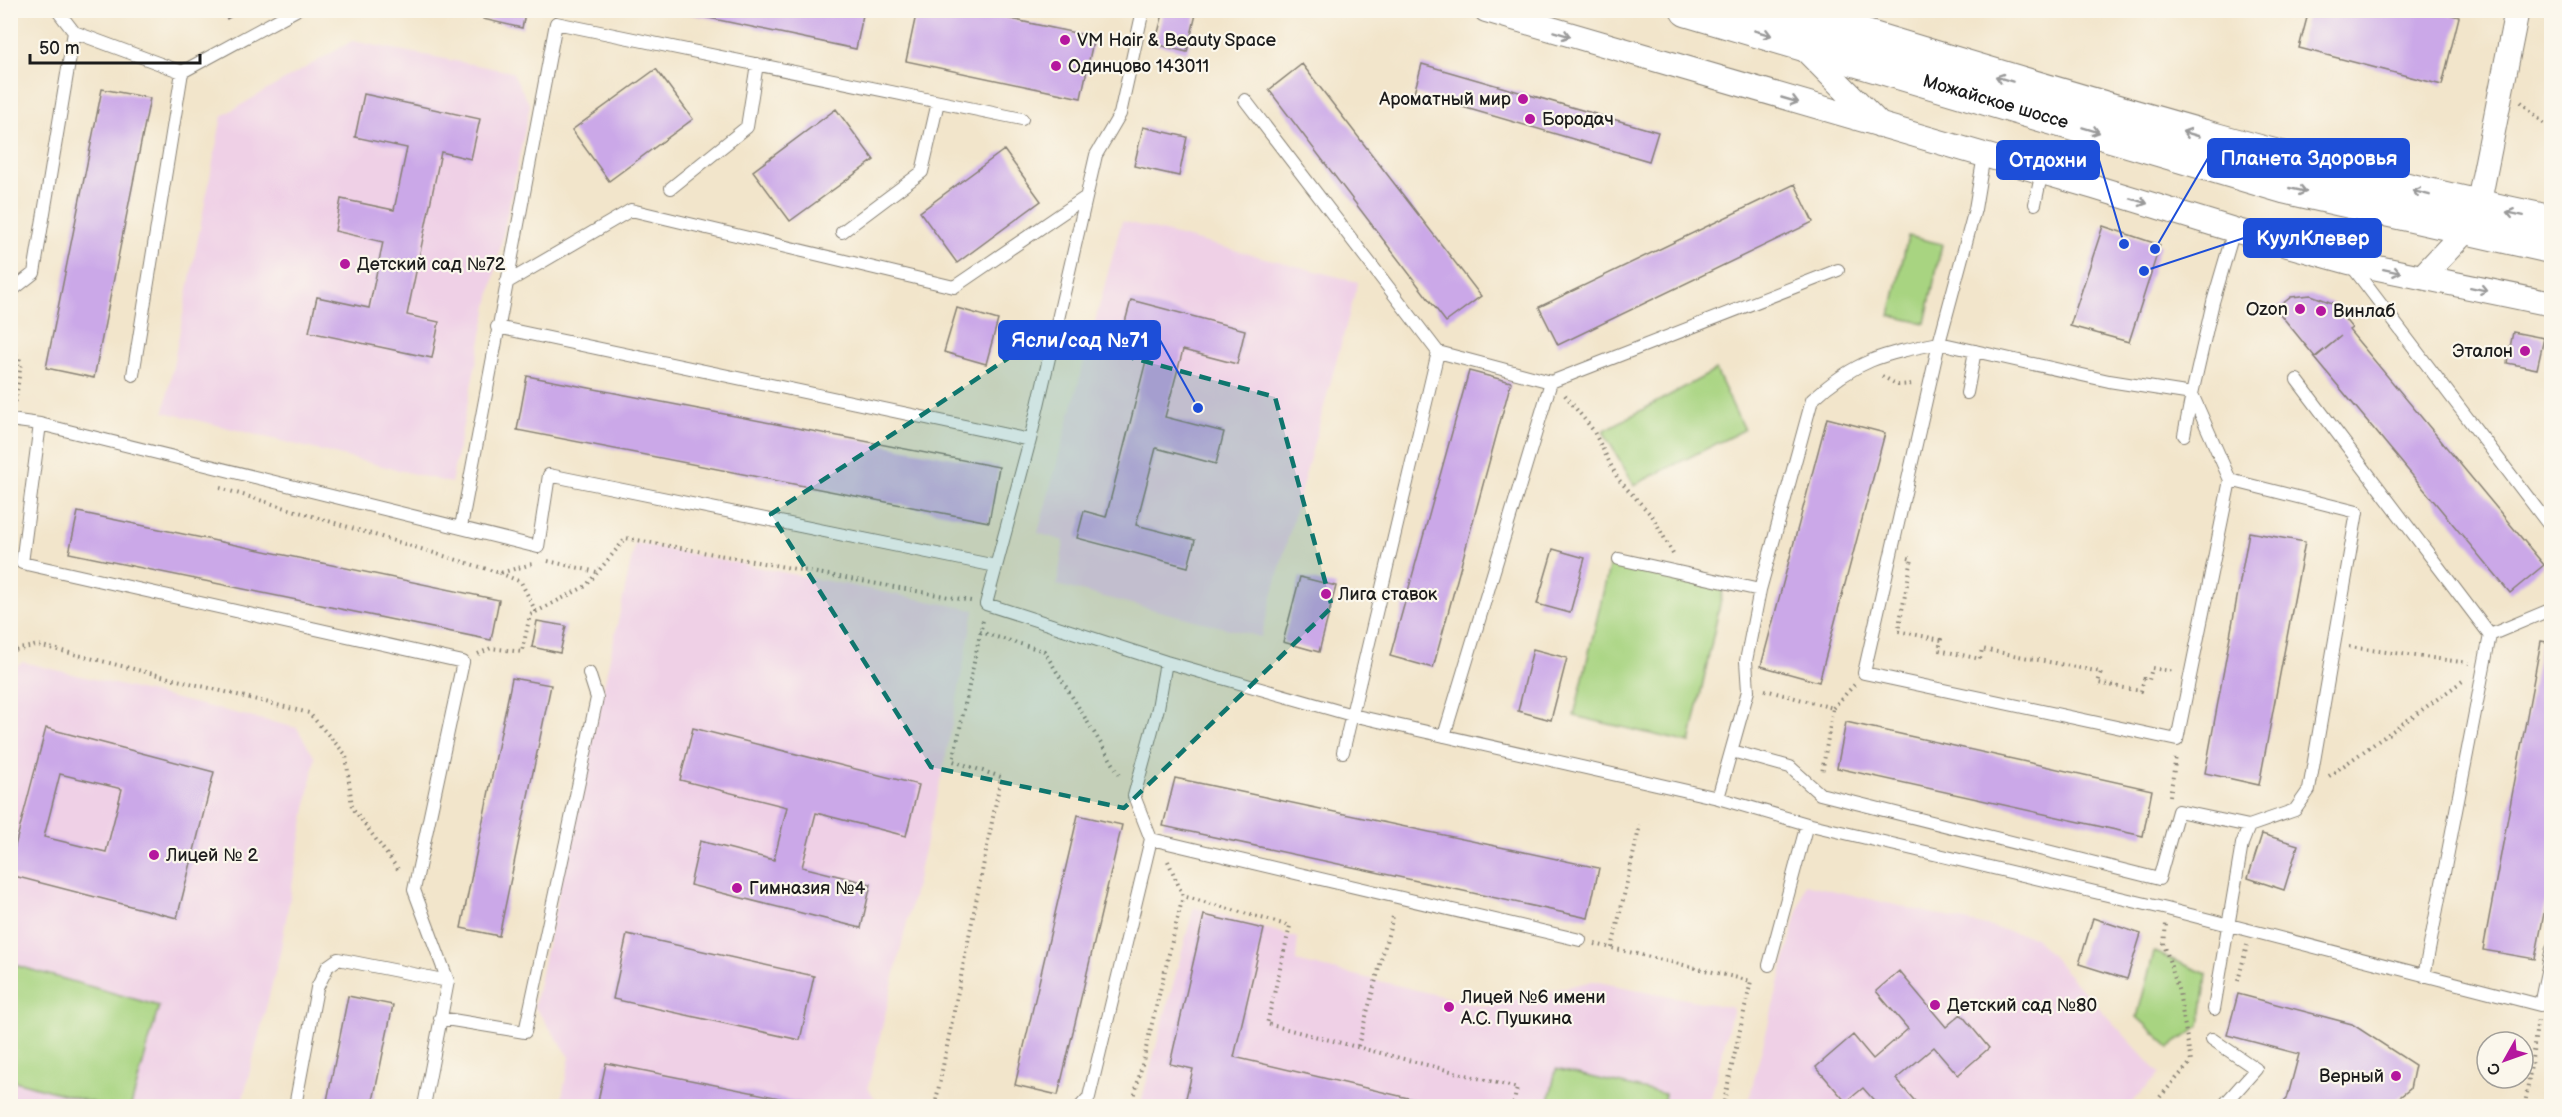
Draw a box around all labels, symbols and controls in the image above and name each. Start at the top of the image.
scale bar [30,27,200,65]
one-way arrow [1753,28,1772,39]
one-way arrow [1552,29,1571,40]
place label: VM Hair & Beauty Space [1077,30,1277,51]
marker: VM Hair & Beauty Space [1058,33,1072,47]
text: 50 m [39,38,80,59]
place label: Одинцово 143011 [1068,56,1209,77]
marker: Одинцово 143011 [1049,59,1063,73]
street label: Можайское шоссе [1920,70,2071,133]
one-way arrow [1995,73,2014,84]
place label: Ароматный мир [1378,89,1511,110]
marker: Ароматный мир [1516,92,1530,106]
one-way arrow [1780,95,1799,106]
place label: Бородач [1542,109,1614,130]
marker: Бородач [1523,112,1537,126]
one-way arrow [2081,125,2100,136]
one-way arrow [2182,128,2201,139]
callout: Планета Здоровья [2208,139,2409,177]
callout: Отдохни [1997,141,2099,179]
text: Планета Здоровья [2221,147,2397,171]
text: Отдохни [2009,149,2087,173]
one-way arrow [2288,185,2308,196]
one-way arrow [2412,186,2431,198]
one-way arrow [2129,196,2148,207]
one-way arrow [2505,208,2525,219]
callout: КуулКлевер [2244,219,2381,257]
text: КуулКлевер [2256,227,2370,251]
place label: Детский сад №72 [357,254,506,275]
marker: Детский сад №72 [338,257,352,271]
one-way arrow [2382,266,2401,277]
one-way arrow [2469,284,2489,295]
place label: Ozon [2246,299,2288,320]
place label: Винлаб [2333,301,2396,322]
marker: Ozon [2293,302,2307,316]
marker: Винлаб [2314,304,2328,318]
callout: Ясли/сад №71 [999,321,1160,359]
text: Ясли/сад №71 [1011,329,1149,353]
place label: Эталон [2452,341,2513,362]
marker: Эталон [2518,344,2532,358]
place label: Лига ставок [1337,584,1438,605]
marker: Лига ставок [1319,587,1333,601]
place label: Лицей № 2 [165,845,258,866]
marker: Лицей № 2 [147,848,161,862]
place label: Гимназия №4 [749,878,866,899]
marker: Гимназия №4 [730,881,744,895]
place label: Лицей №6 имени А.С. Пушкина [1460,987,1606,1029]
place label: Детский сад №80 [1947,995,2097,1016]
marker: Детский сад №80 [1928,998,1942,1012]
marker: Лицей №6 имени А.С. Пушкина [1442,1000,1456,1014]
north arrow [2475,1030,2535,1090]
text: С [2484,1058,2506,1079]
place label: Верный [2319,1066,2384,1087]
marker: Верный [2389,1069,2403,1083]

